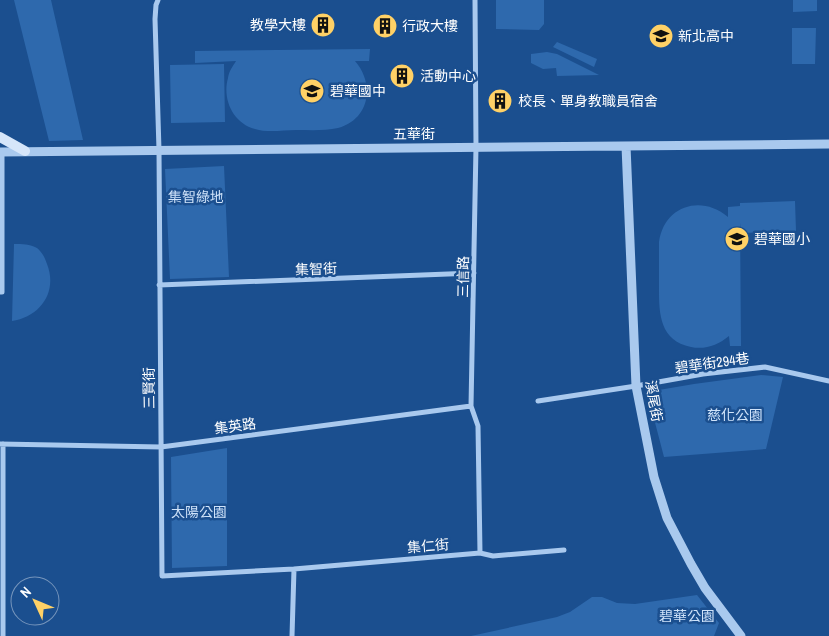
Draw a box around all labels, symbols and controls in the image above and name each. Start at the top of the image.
building icon: 教學大樓 [310,12,336,38]
building icon: 行政大樓 [372,13,398,39]
place label: 教學大樓 [250,16,306,34]
place label: 行政大樓 [402,17,458,35]
school or university icon: 新北高中 [648,23,674,49]
place label: 新北高中 [678,27,734,45]
building icon: 活動中心 [389,63,415,89]
place label: 活動中心 [420,67,476,85]
school or university icon: 碧華國中 [299,78,325,104]
place label: 碧華國中 [330,82,386,100]
building icon: 校長、單身教職員宿舍 [487,88,513,114]
place label: 校長、單身教職員宿舍 [518,92,658,110]
street label: 五華街 [393,125,435,143]
park label: 集智綠地 [168,188,224,206]
school or university icon: 碧華國小 [724,226,750,252]
place label: 碧華國小 [754,230,810,248]
street label: 三信路 [454,256,472,298]
street label: 集智街 [295,259,337,279]
street label: 碧華街294巷 [674,349,750,377]
street label: 三賢街 [140,367,158,409]
street label: 溪尾街 [641,379,667,423]
park label: 慈化公園 [707,406,763,424]
street label: 集英路 [213,414,257,438]
park label: 太陽公園 [171,503,227,521]
street label: 集仁街 [406,535,450,557]
north arrow [10,576,60,626]
text: N [16,583,35,601]
park label: 碧華公園 [659,607,715,625]

